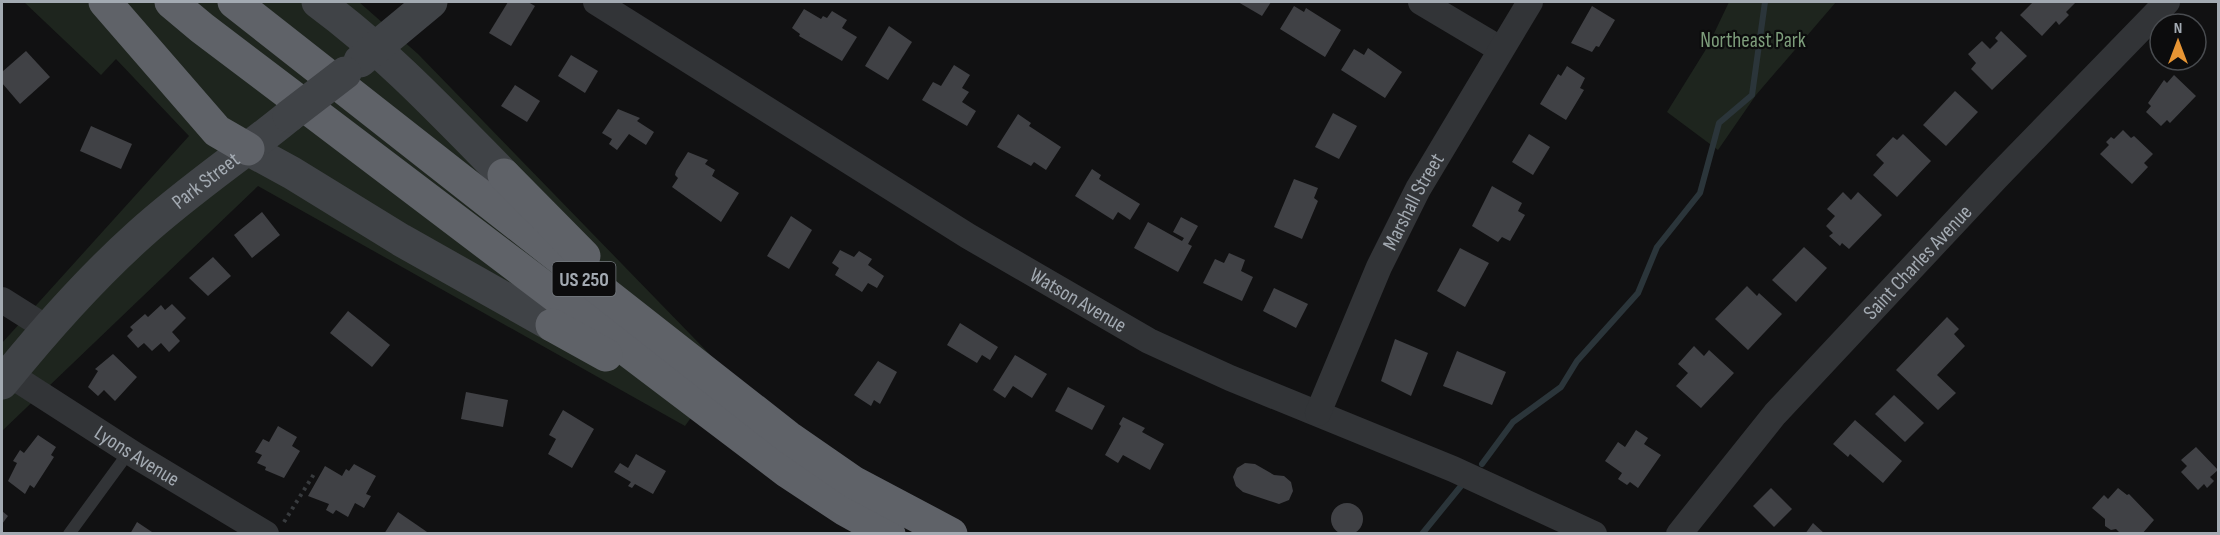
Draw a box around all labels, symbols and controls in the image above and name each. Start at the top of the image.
north arrow [2148,12,2208,72]
text: N [2174,19,2182,38]
park label: Northeast Park [1700,28,1806,53]
street label: Park Street [167,147,245,215]
street label: Marshall Street [1377,149,1450,254]
street label: Saint Charles Avenue [1858,200,1977,325]
road number: US 250 [552,262,616,296]
street label: Watson Avenue [1025,263,1131,338]
street label: Lyons Avenue [90,420,184,492]

